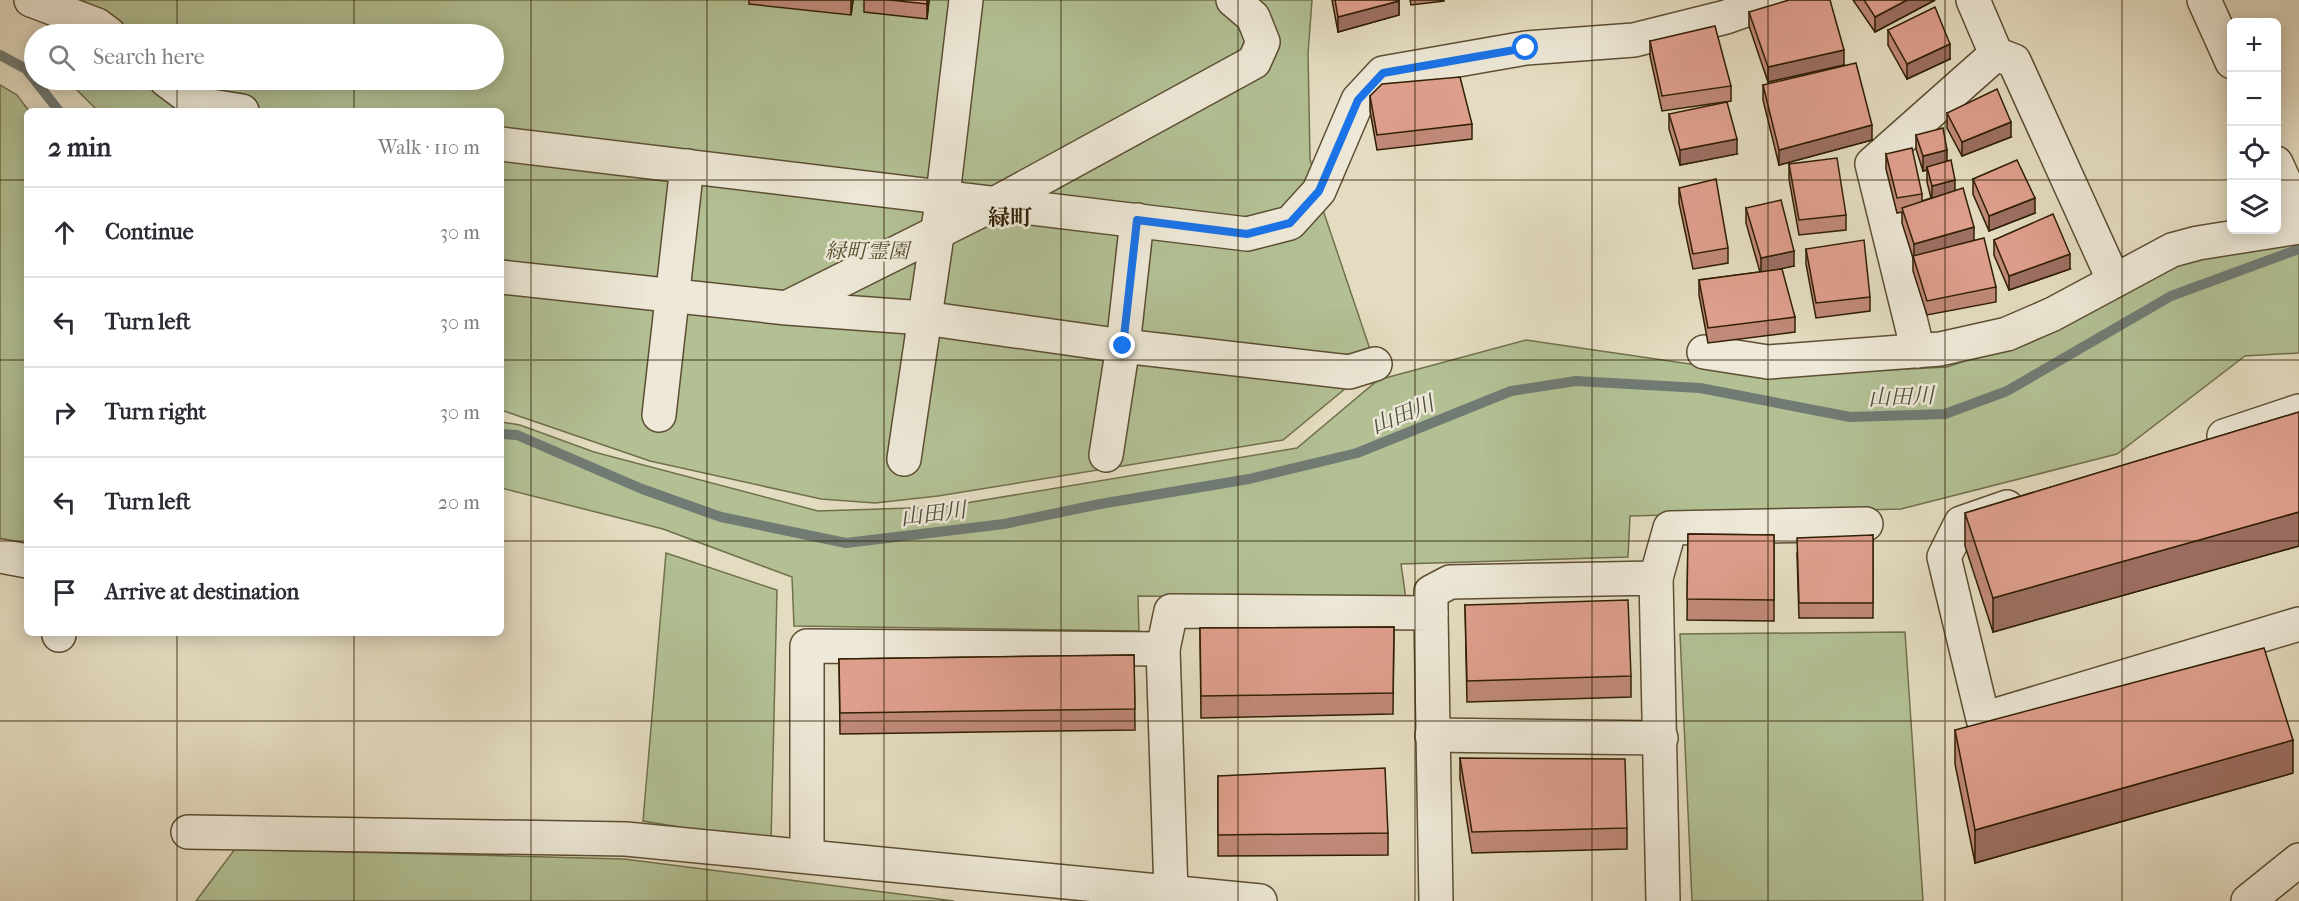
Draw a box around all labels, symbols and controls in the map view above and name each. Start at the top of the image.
map controls [2227,18,2281,234]
button: + [2227,18,2281,72]
search box [24,24,504,90]
route start [1512,34,1538,60]
icon: search [45,41,78,74]
text: Search here [93,44,205,70]
button: − [2227,72,2281,126]
button: locate [2227,126,2281,180]
text: 2 min [48,132,111,163]
text: Walk · 110 m [378,136,480,159]
button: layers [2227,180,2281,234]
district label: 緑町 [988,205,1032,231]
icon: ahead [48,216,81,249]
text: Continue [105,219,194,245]
text: 30 m [440,221,480,244]
park label: 緑町霊園 [825,239,912,263]
icon: left [48,306,81,339]
text: Turn left [105,309,191,335]
text: 30 m [440,311,480,334]
route end [1109,332,1135,358]
water label: 山田川 [1868,383,1936,411]
water label: 山田川 [1367,390,1440,439]
icon: right [48,396,81,429]
text: Turn right [105,399,206,425]
text: 30 m [440,401,480,424]
icon: left [48,486,81,519]
text: Turn left [105,489,191,515]
text: 20 m [438,491,480,514]
water label: 山田川 [899,497,969,531]
icon: arrive [48,576,81,609]
text: Arrive at destination [105,579,299,605]

